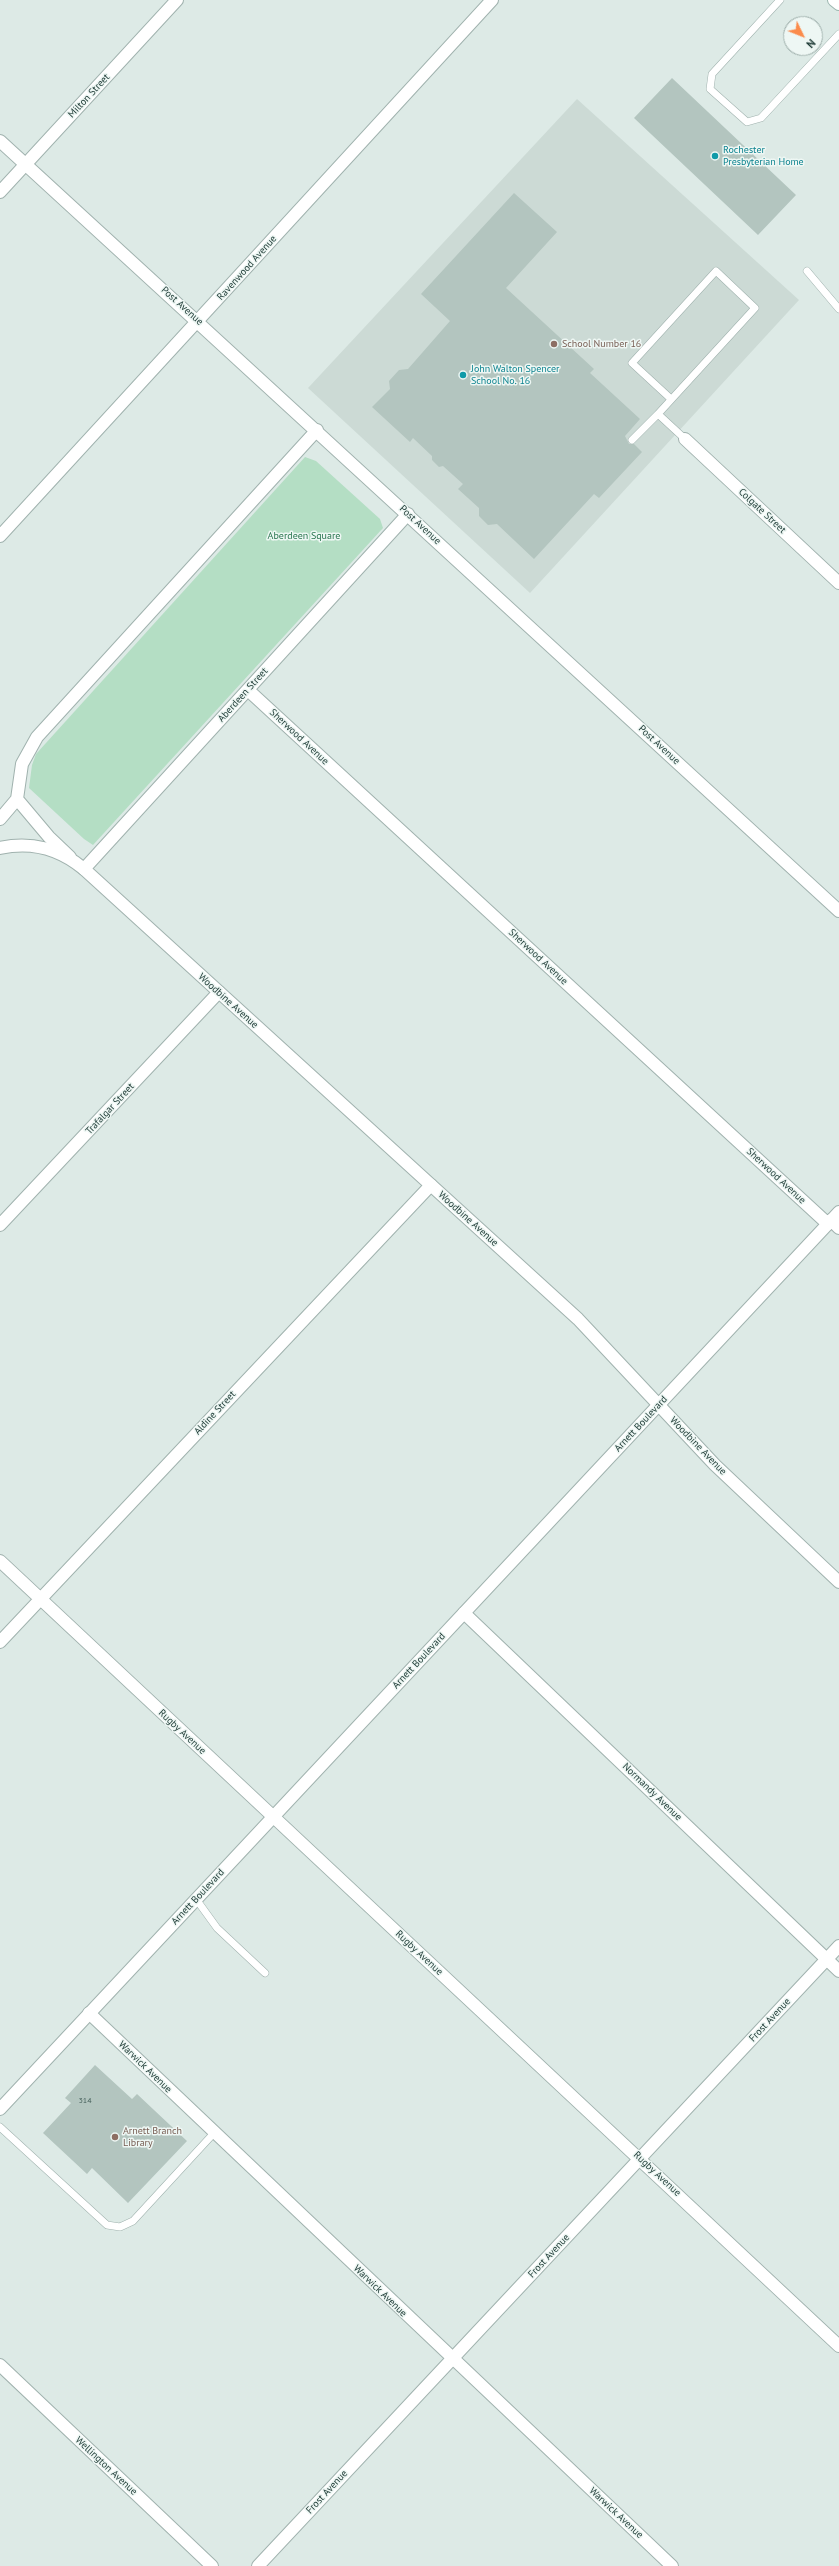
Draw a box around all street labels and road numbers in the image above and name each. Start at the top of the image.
street label: Milton Street [66,71,112,121]
street label: Ravenwood Avenue [215,233,279,303]
street label: Post Avenue [159,284,205,328]
street label: Colgate Street [736,486,788,536]
street label: Post Avenue [397,503,443,547]
street label: Aberdeen Street [216,665,270,725]
street label: Sherwood Avenue [267,707,331,767]
street label: Post Avenue [636,723,682,767]
street label: Sherwood Avenue [506,927,570,987]
street label: Woodbine Avenue [196,971,260,1031]
street label: Trafalgar Street [83,1081,137,1137]
street label: Sherwood Avenue [744,1146,808,1206]
street label: Woodbine Avenue [436,1189,500,1249]
street label: Aldine Street [192,1389,238,1437]
street label: Arnett Boulevard [612,1394,670,1454]
street label: Woodbine Avenue [667,1414,729,1478]
street label: Arnett Boulevard [390,1631,448,1691]
street label: Rugby Avenue [156,1707,208,1757]
street label: Normandy Avenue [620,1761,684,1823]
street label: Arnett Boulevard [169,1867,227,1927]
street label: Rugby Avenue [393,1928,445,1978]
street label: Frost Avenue [747,1996,793,2044]
street label: Warwick Avenue [116,2039,174,2095]
street label: Rugby Avenue [631,2149,683,2199]
street label: Frost Avenue [526,2232,572,2280]
street label: Warwick Avenue [351,2263,409,2319]
street label: Wellington Avenue [73,2434,139,2498]
street label: Frost Avenue [304,2468,350,2516]
street label: Warwick Avenue [587,2485,645,2541]

